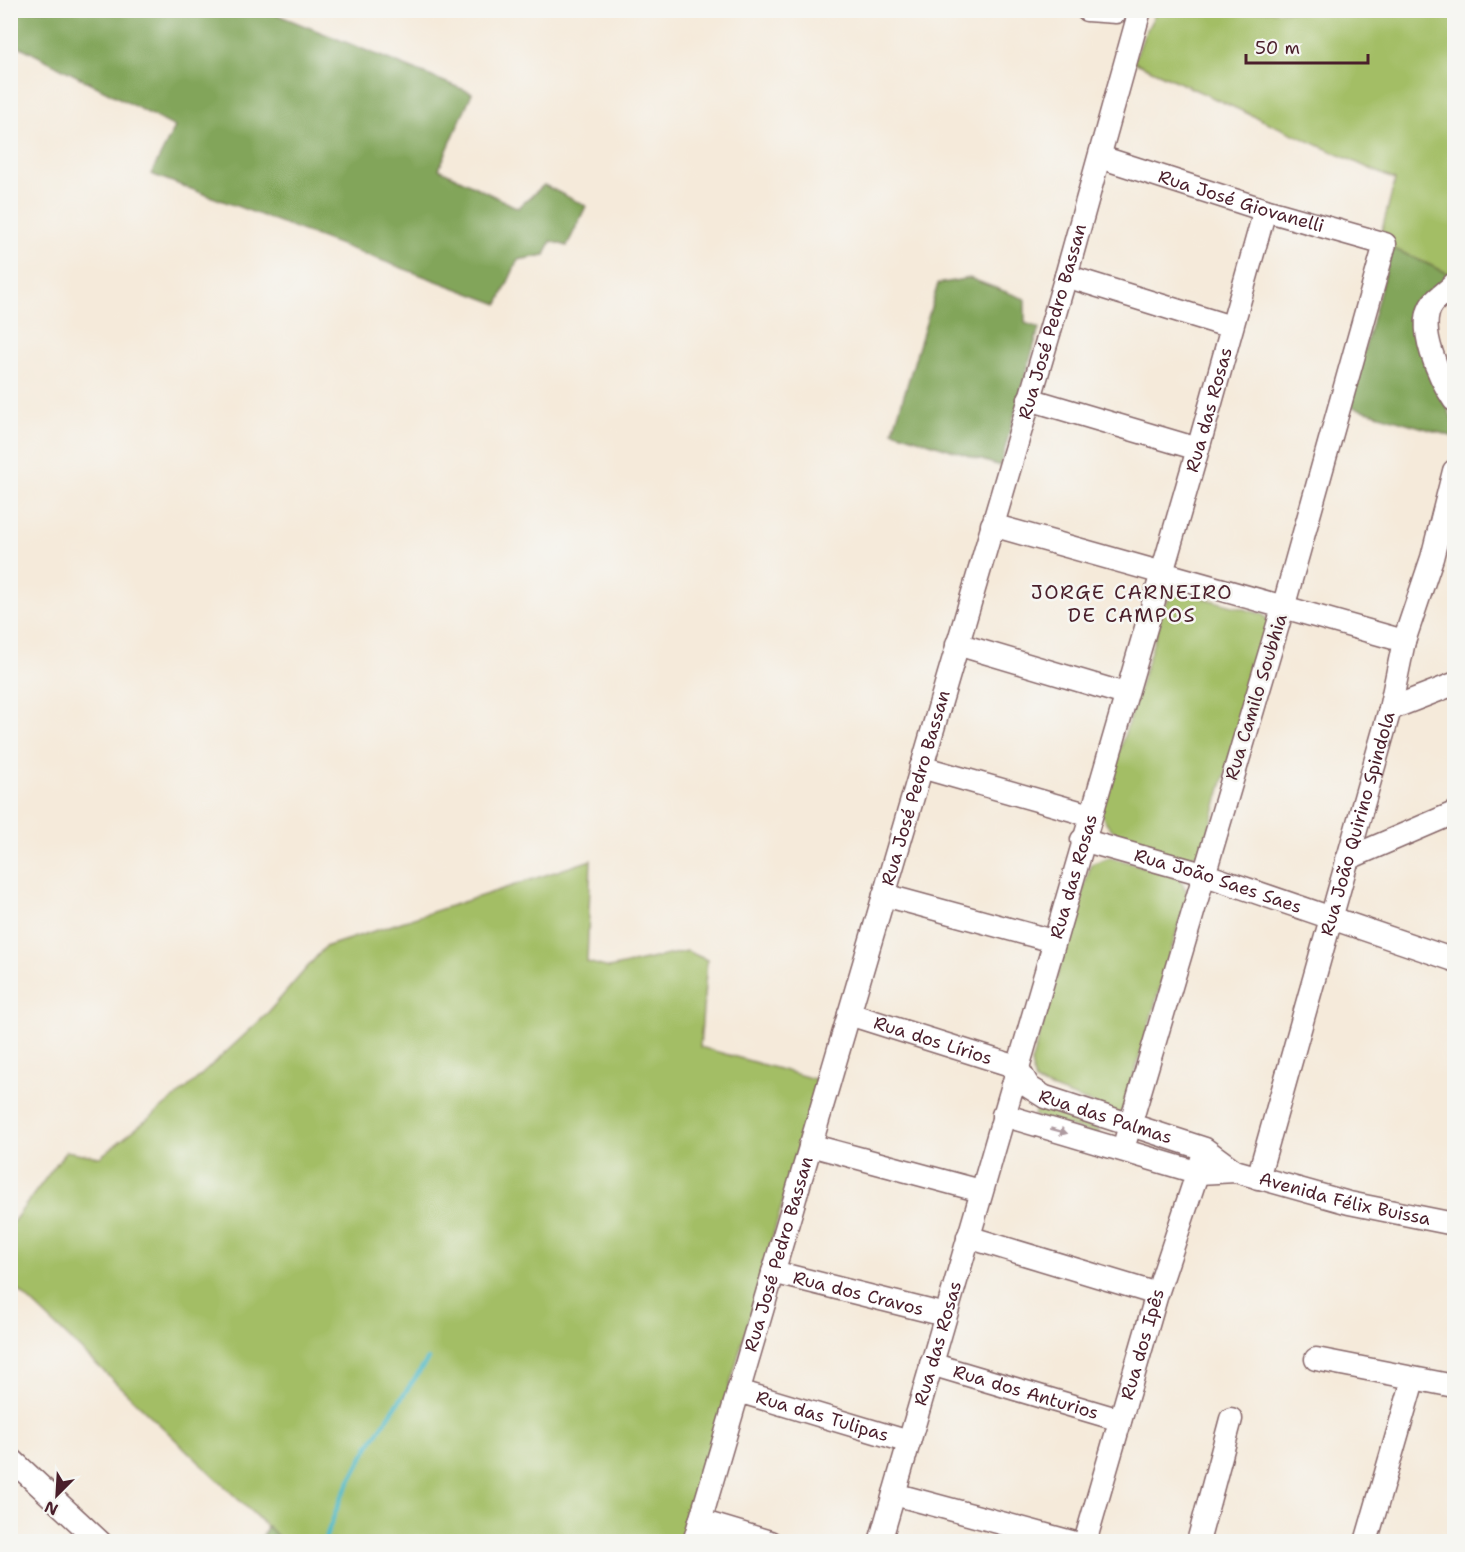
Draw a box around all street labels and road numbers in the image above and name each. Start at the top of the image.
street label: Rua José Giovanelli [1155,164,1327,238]
street label: Rua José Pedro Bassan [1013,221,1092,422]
street label: Rua das Rosas [1180,345,1238,475]
street label: Rua Camilo Soubhia [1219,611,1293,783]
street label: Rua José Pedro Bassan [876,687,956,888]
street label: Rua João Quirino Spindola [1315,709,1401,939]
street label: Rua das Rosas [1044,811,1103,942]
street label: Rua João Saes Saes [1131,843,1305,919]
street label: Rua dos Lírios [871,1011,995,1070]
street label: Rua das Palmas [1036,1084,1175,1150]
street label: Rua José Pedro Bassan [739,1154,819,1355]
street label: Avenida Félix Buissa [1256,1166,1433,1231]
street label: Rua dos Cravos [791,1265,926,1321]
street label: Rua das Rosas [908,1278,967,1408]
street label: Rua dos Ipês [1115,1285,1170,1403]
street label: Rua dos Anturios [950,1359,1101,1425]
street label: Rua das Tulipas [753,1385,892,1447]

